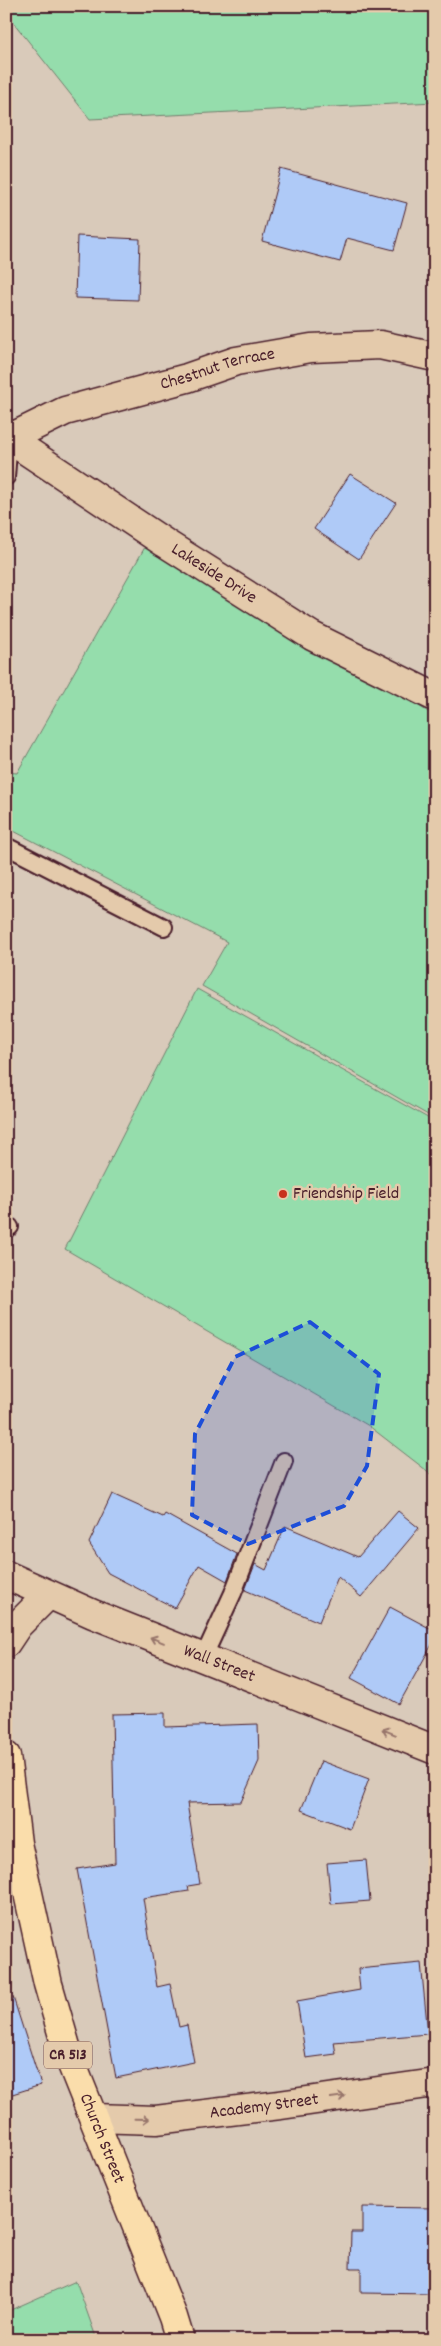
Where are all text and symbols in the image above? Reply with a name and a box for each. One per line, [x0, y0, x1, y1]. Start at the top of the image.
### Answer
street label: Chestnut Terrace [157, 342, 277, 397]
street label: Lakeside Drive [166, 537, 262, 611]
place label: Friendship Field [293, 1182, 399, 1207]
marker: Friendship Field [277, 1188, 289, 1200]
one-way arrow [150, 1634, 165, 1644]
street label: Wall Street [179, 1639, 259, 1690]
one-way arrow [382, 1727, 397, 1736]
road number: CR 513 [44, 2042, 92, 2068]
street label: Academy Street [208, 2087, 321, 2126]
street label: Church Street [72, 2090, 131, 2188]
one-way arrow [330, 2091, 346, 2101]
one-way arrow [134, 2114, 150, 2124]

